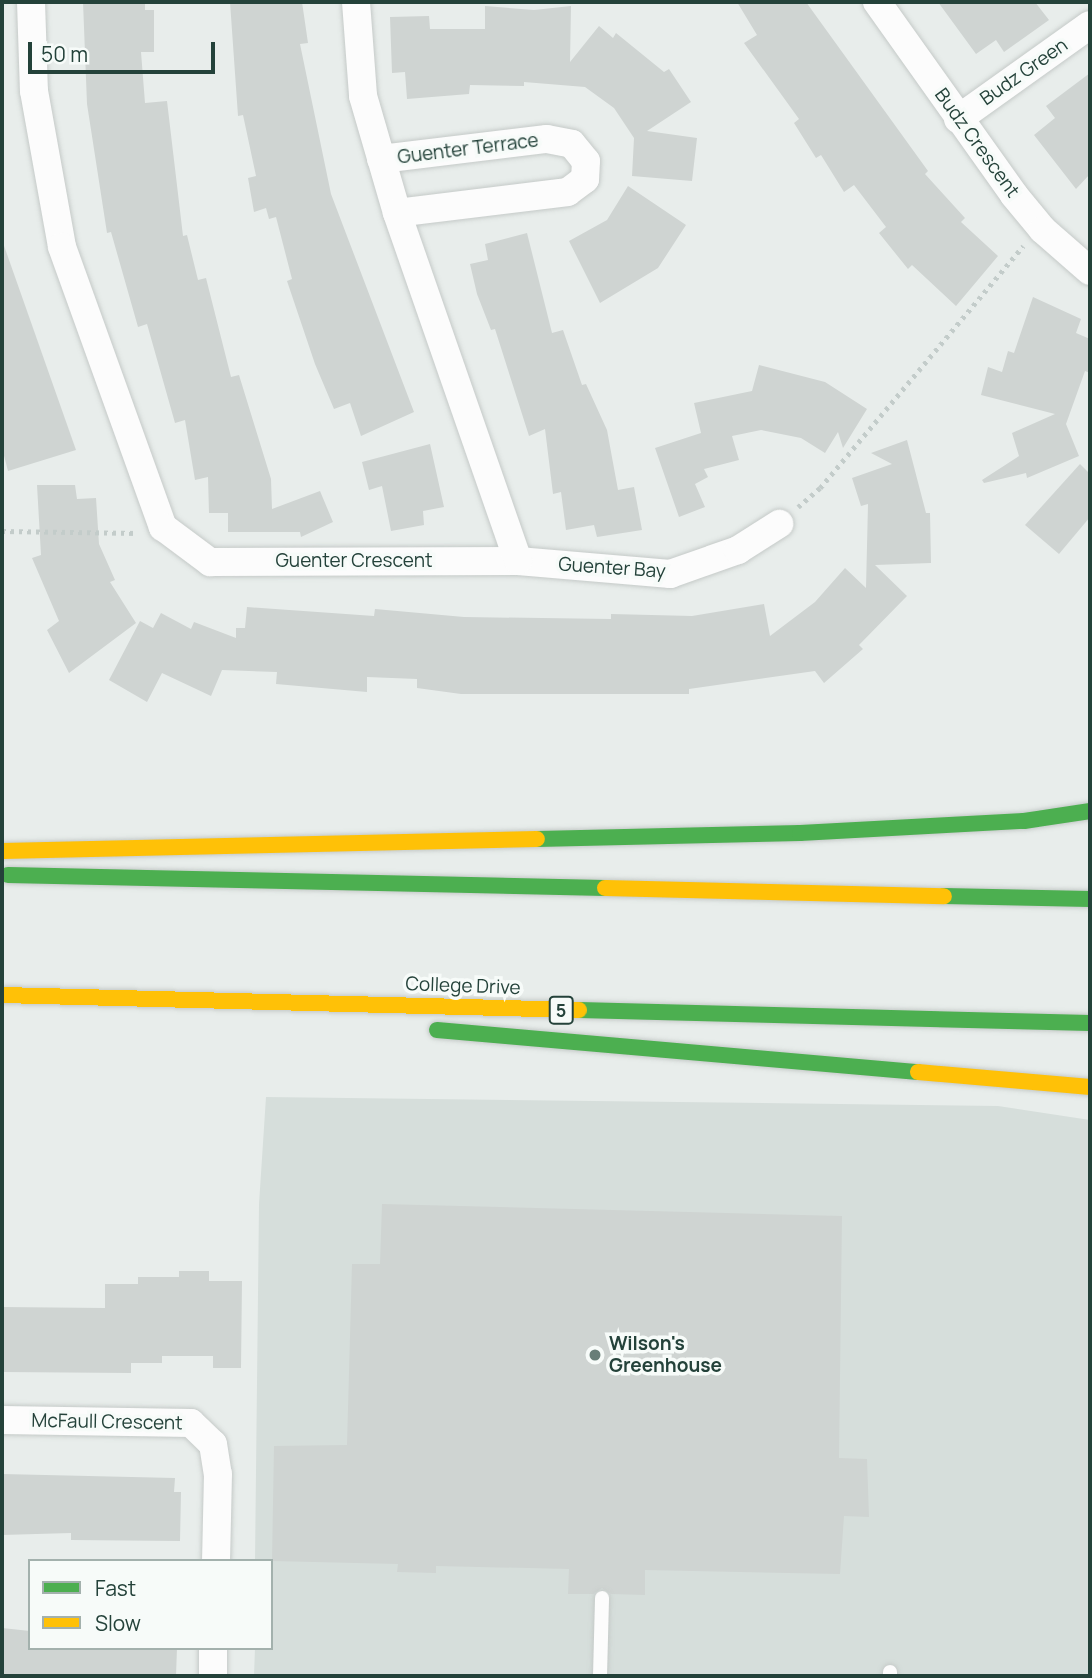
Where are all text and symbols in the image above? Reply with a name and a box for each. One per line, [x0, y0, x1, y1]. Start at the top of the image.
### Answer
scale bar [32, 28, 219, 72]
street label: Budz Green [976, 34, 1072, 110]
text: 50 m [41, 40, 88, 68]
street label: Budz Crescent [930, 84, 1024, 202]
street label: Guenter Terrace [396, 129, 540, 169]
street label: Guenter Crescent [275, 550, 433, 572]
street label: Guenter Bay [558, 553, 666, 583]
street label: College Drive [405, 973, 521, 999]
road number: 5 [547, 995, 575, 1024]
place label: Wilson's Greenhouse [609, 1333, 722, 1377]
marker: Wilson's Greenhouse [587, 1347, 603, 1363]
street label: McFaull Crescent [31, 1409, 183, 1435]
legend [28, 1559, 273, 1650]
text: Fast [95, 1574, 136, 1602]
text: Slow [95, 1609, 141, 1637]

